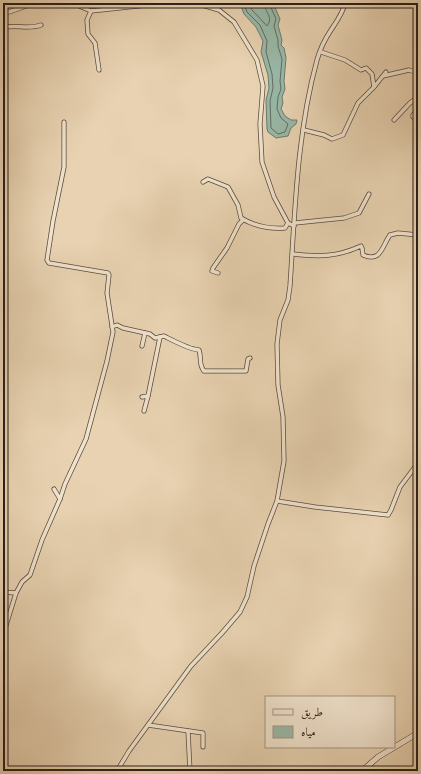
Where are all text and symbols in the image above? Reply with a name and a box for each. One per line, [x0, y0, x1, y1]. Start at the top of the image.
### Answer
legend [265, 696, 395, 748]
text: طريق [301, 704, 323, 720]
text: مياه [301, 724, 316, 740]

